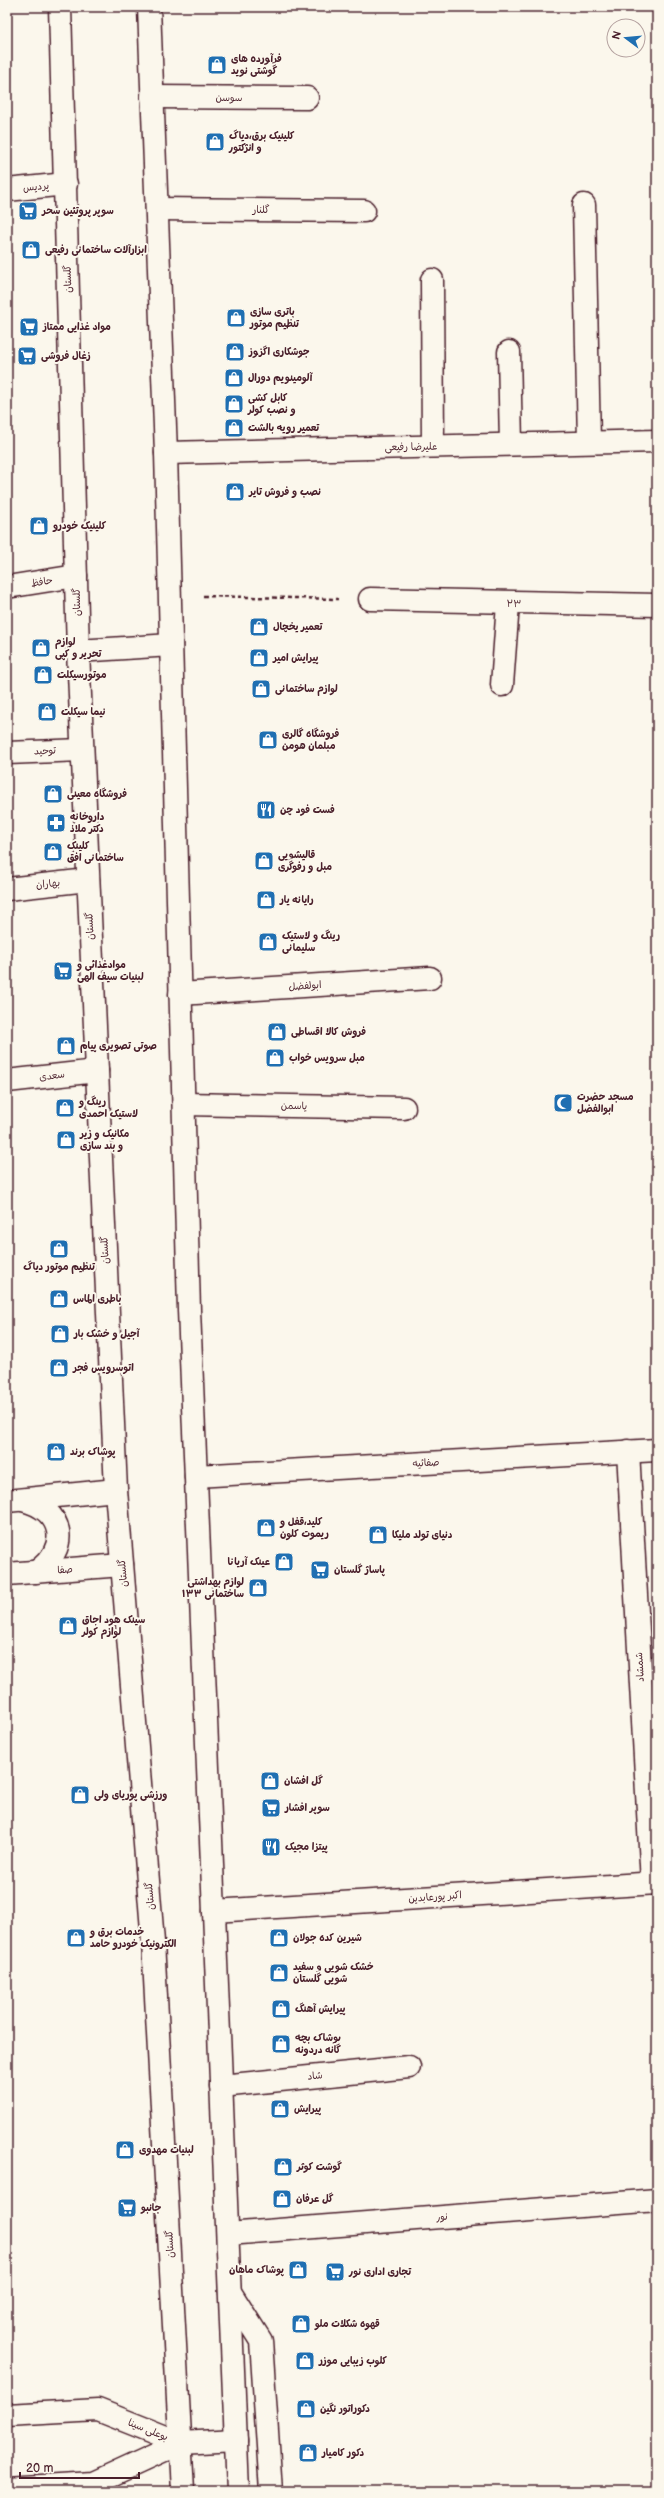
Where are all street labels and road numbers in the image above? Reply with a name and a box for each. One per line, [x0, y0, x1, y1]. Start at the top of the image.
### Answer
street label: سوسن [215, 92, 243, 104]
street label: پردیس [22, 180, 50, 194]
street label: گلنار [252, 204, 270, 216]
street label: گلستان [62, 265, 74, 293]
street label: علیرضا رفیعی [385, 441, 437, 454]
street label: حافظ [30, 574, 54, 590]
street label: گلستان [71, 588, 83, 616]
street label: ۲۳ [506, 598, 522, 610]
street label: توحید [34, 744, 56, 758]
street label: بهاران [35, 877, 61, 891]
street label: گلستان [83, 912, 97, 940]
street label: ابولفضل [288, 979, 322, 993]
street label: سعدی [38, 1068, 66, 1084]
street label: یاسمن [281, 1100, 307, 1112]
street label: گلستان [98, 1236, 112, 1264]
street label: صفائیه [412, 1456, 440, 1470]
street label: گلستان [116, 1559, 130, 1587]
street label: صفا [57, 1563, 73, 1577]
street label: شمشاد [633, 1652, 647, 1682]
street label: گلستان [143, 1882, 157, 1910]
street label: اکبر پورعابدین [408, 1889, 462, 1905]
street label: شاد [307, 2069, 323, 2083]
street label: نور [435, 2211, 448, 2223]
street label: گلستان [163, 2230, 177, 2258]
street label: بوعلی سینا [126, 2417, 170, 2444]

